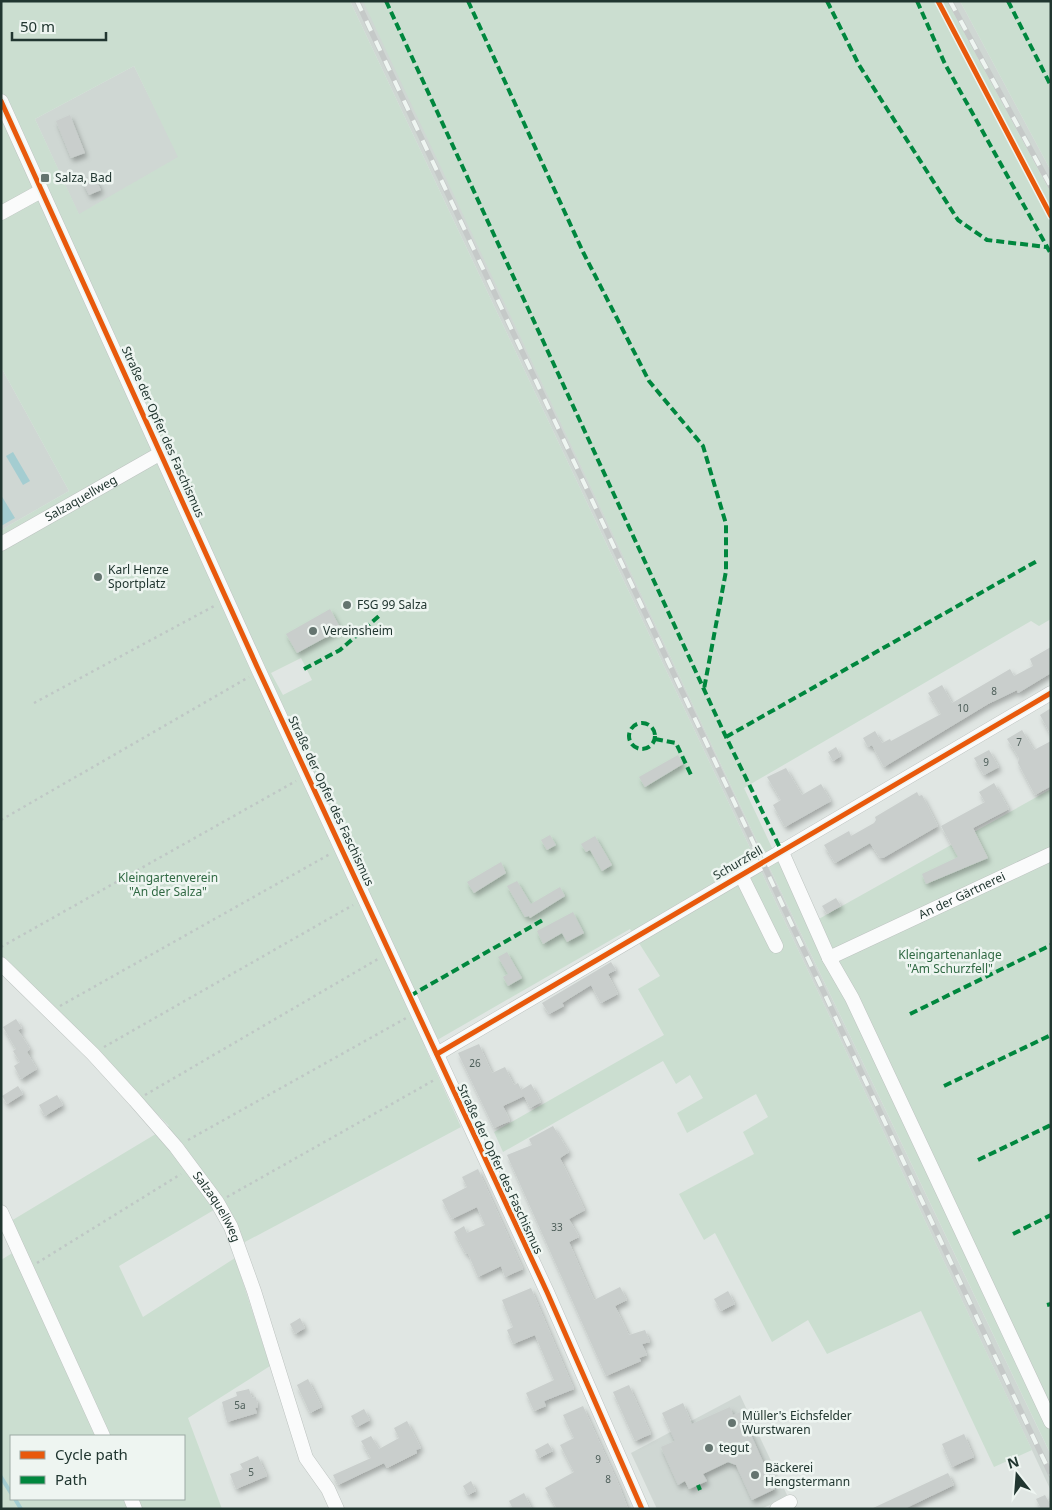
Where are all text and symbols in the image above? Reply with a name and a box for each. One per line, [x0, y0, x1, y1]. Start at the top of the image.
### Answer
scale bar [12, 10, 106, 42]
text: 50 m [20, 16, 55, 36]
place label: Salza, Bad [55, 169, 112, 186]
marker: Salza, Bad [39, 172, 51, 184]
street label: Straße der Opfer des Faschismus [118, 343, 209, 520]
street label: Salzaquellweg [42, 471, 120, 525]
place label: Karl Henze Sportplatz [108, 561, 169, 592]
marker: Karl Henze Sportplatz [92, 571, 104, 583]
place label: FSG 99 Salza [357, 596, 427, 613]
marker: FSG 99 Salza [341, 599, 353, 611]
place label: Vereinsheim [323, 622, 393, 639]
marker: Vereinsheim [307, 625, 319, 637]
house number: 8 [991, 684, 997, 698]
house number: 10 [957, 701, 969, 715]
street label: Straße der Opfer des Faschismus [284, 713, 379, 889]
house number: 7 [1016, 735, 1022, 749]
house number: 9 [983, 755, 989, 769]
street label: Schurzfell [710, 841, 766, 884]
street label: An der Gärtnerei [916, 868, 1008, 923]
park label: Kleingartenverein "An der Salza" [118, 869, 218, 900]
park label: Kleingartenanlage "Am Schurzfell" [898, 946, 1002, 977]
house number: 26 [469, 1056, 481, 1070]
street label: Straße der Opfer des Faschismus [453, 1081, 548, 1257]
street label: Salzaquellweg [189, 1168, 245, 1244]
house number: 33 [551, 1220, 563, 1234]
house number: 5a [234, 1398, 246, 1412]
place label: Müller's Eichsfelder Wurstwaren [742, 1407, 852, 1438]
marker: Müller's Eichsfelder Wurstwaren [726, 1417, 738, 1429]
legend [10, 1435, 185, 1500]
place label: tegut [719, 1439, 750, 1456]
marker: tegut [703, 1442, 715, 1454]
text: Cycle path [55, 1444, 128, 1464]
north arrow [992, 1450, 1042, 1500]
text: N [1005, 1451, 1021, 1473]
house number: 9 [595, 1452, 601, 1466]
place label: Bäckerei Hengstermann [765, 1459, 850, 1490]
house number: 5 [248, 1465, 254, 1479]
text: Path [55, 1469, 87, 1489]
marker: Bäckerei Hengstermann [749, 1469, 761, 1481]
house number: 8 [605, 1472, 611, 1486]

